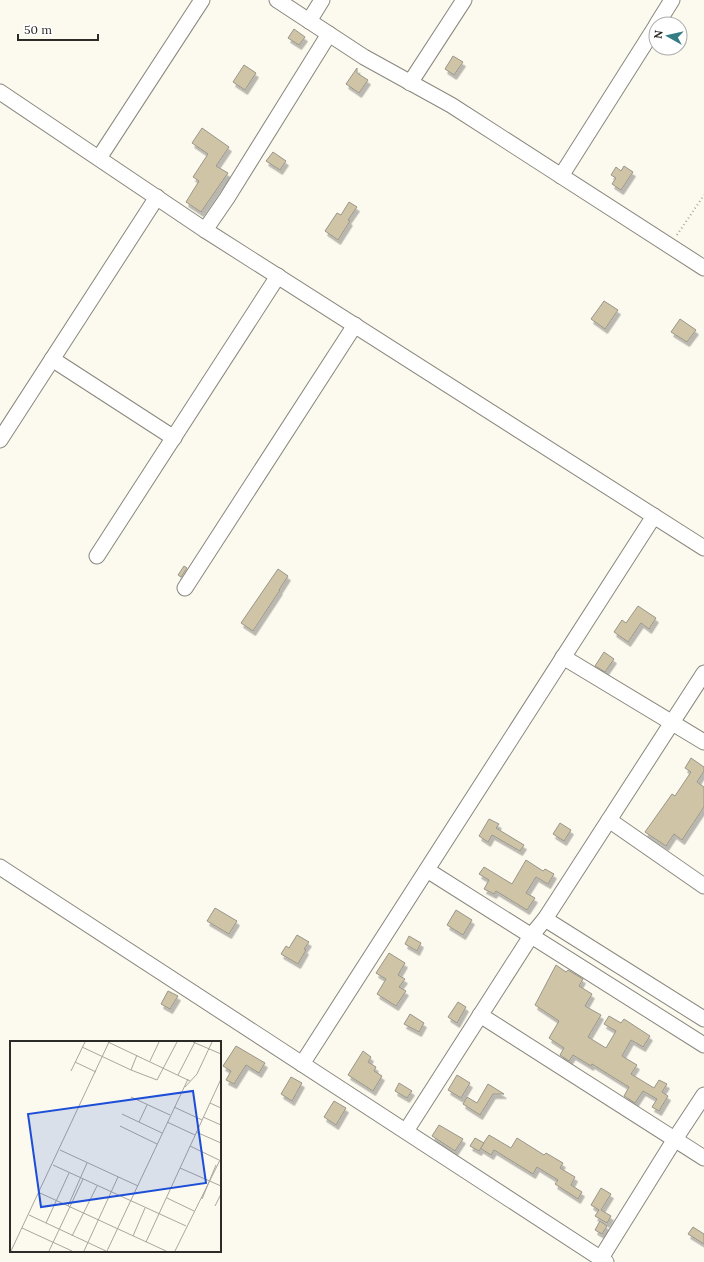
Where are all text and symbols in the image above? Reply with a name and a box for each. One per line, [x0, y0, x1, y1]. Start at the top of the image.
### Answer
scale bar [18, 16, 98, 42]
north arrow [648, 16, 688, 56]
text: 50 m [24, 22, 52, 37]
text: N [651, 29, 666, 40]
inset map [10, 1041, 221, 1252]

